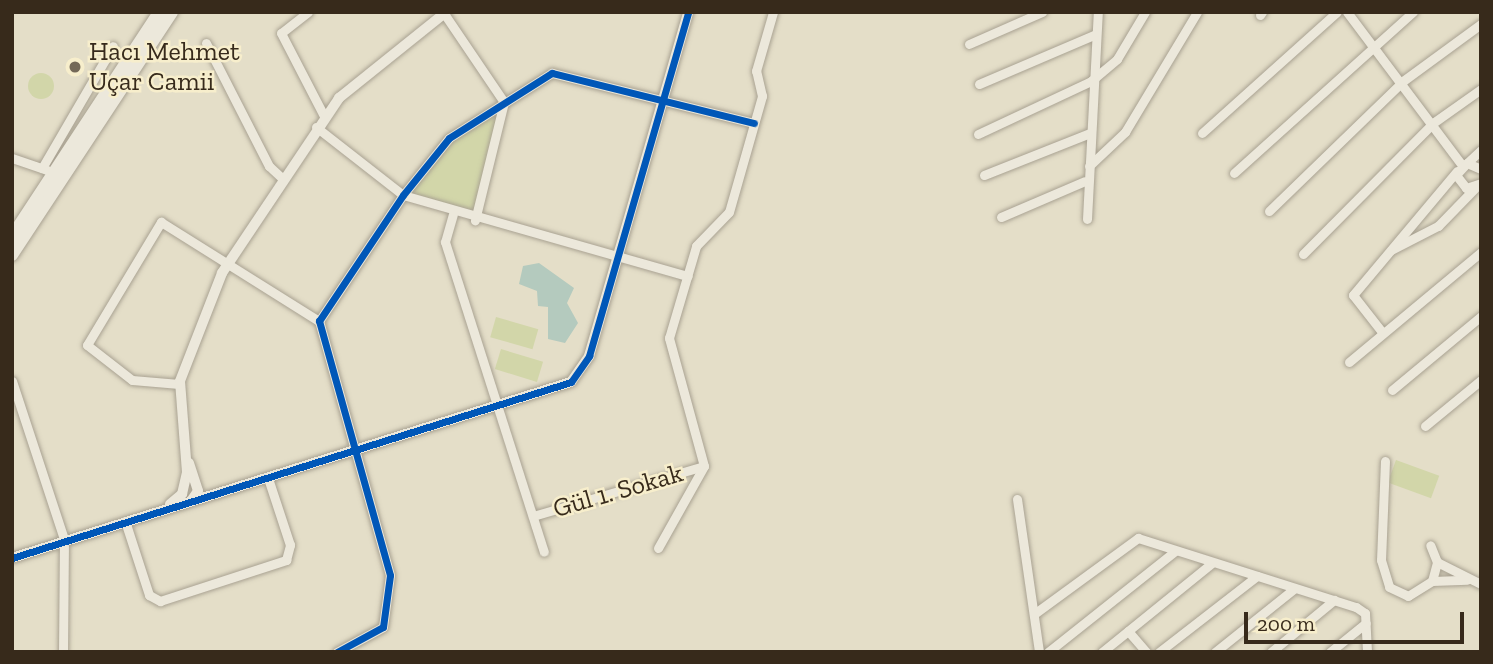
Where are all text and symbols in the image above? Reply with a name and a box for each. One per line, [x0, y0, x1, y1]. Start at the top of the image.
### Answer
place label: Hacı Mehmet Uçar Camii [89, 36, 240, 98]
marker: Hacı Mehmet Uçar Camii [67, 59, 83, 75]
street label: Gül 1. Sokak [549, 458, 687, 524]
scale bar [1248, 598, 1468, 642]
text: 200 m [1257, 611, 1315, 636]

